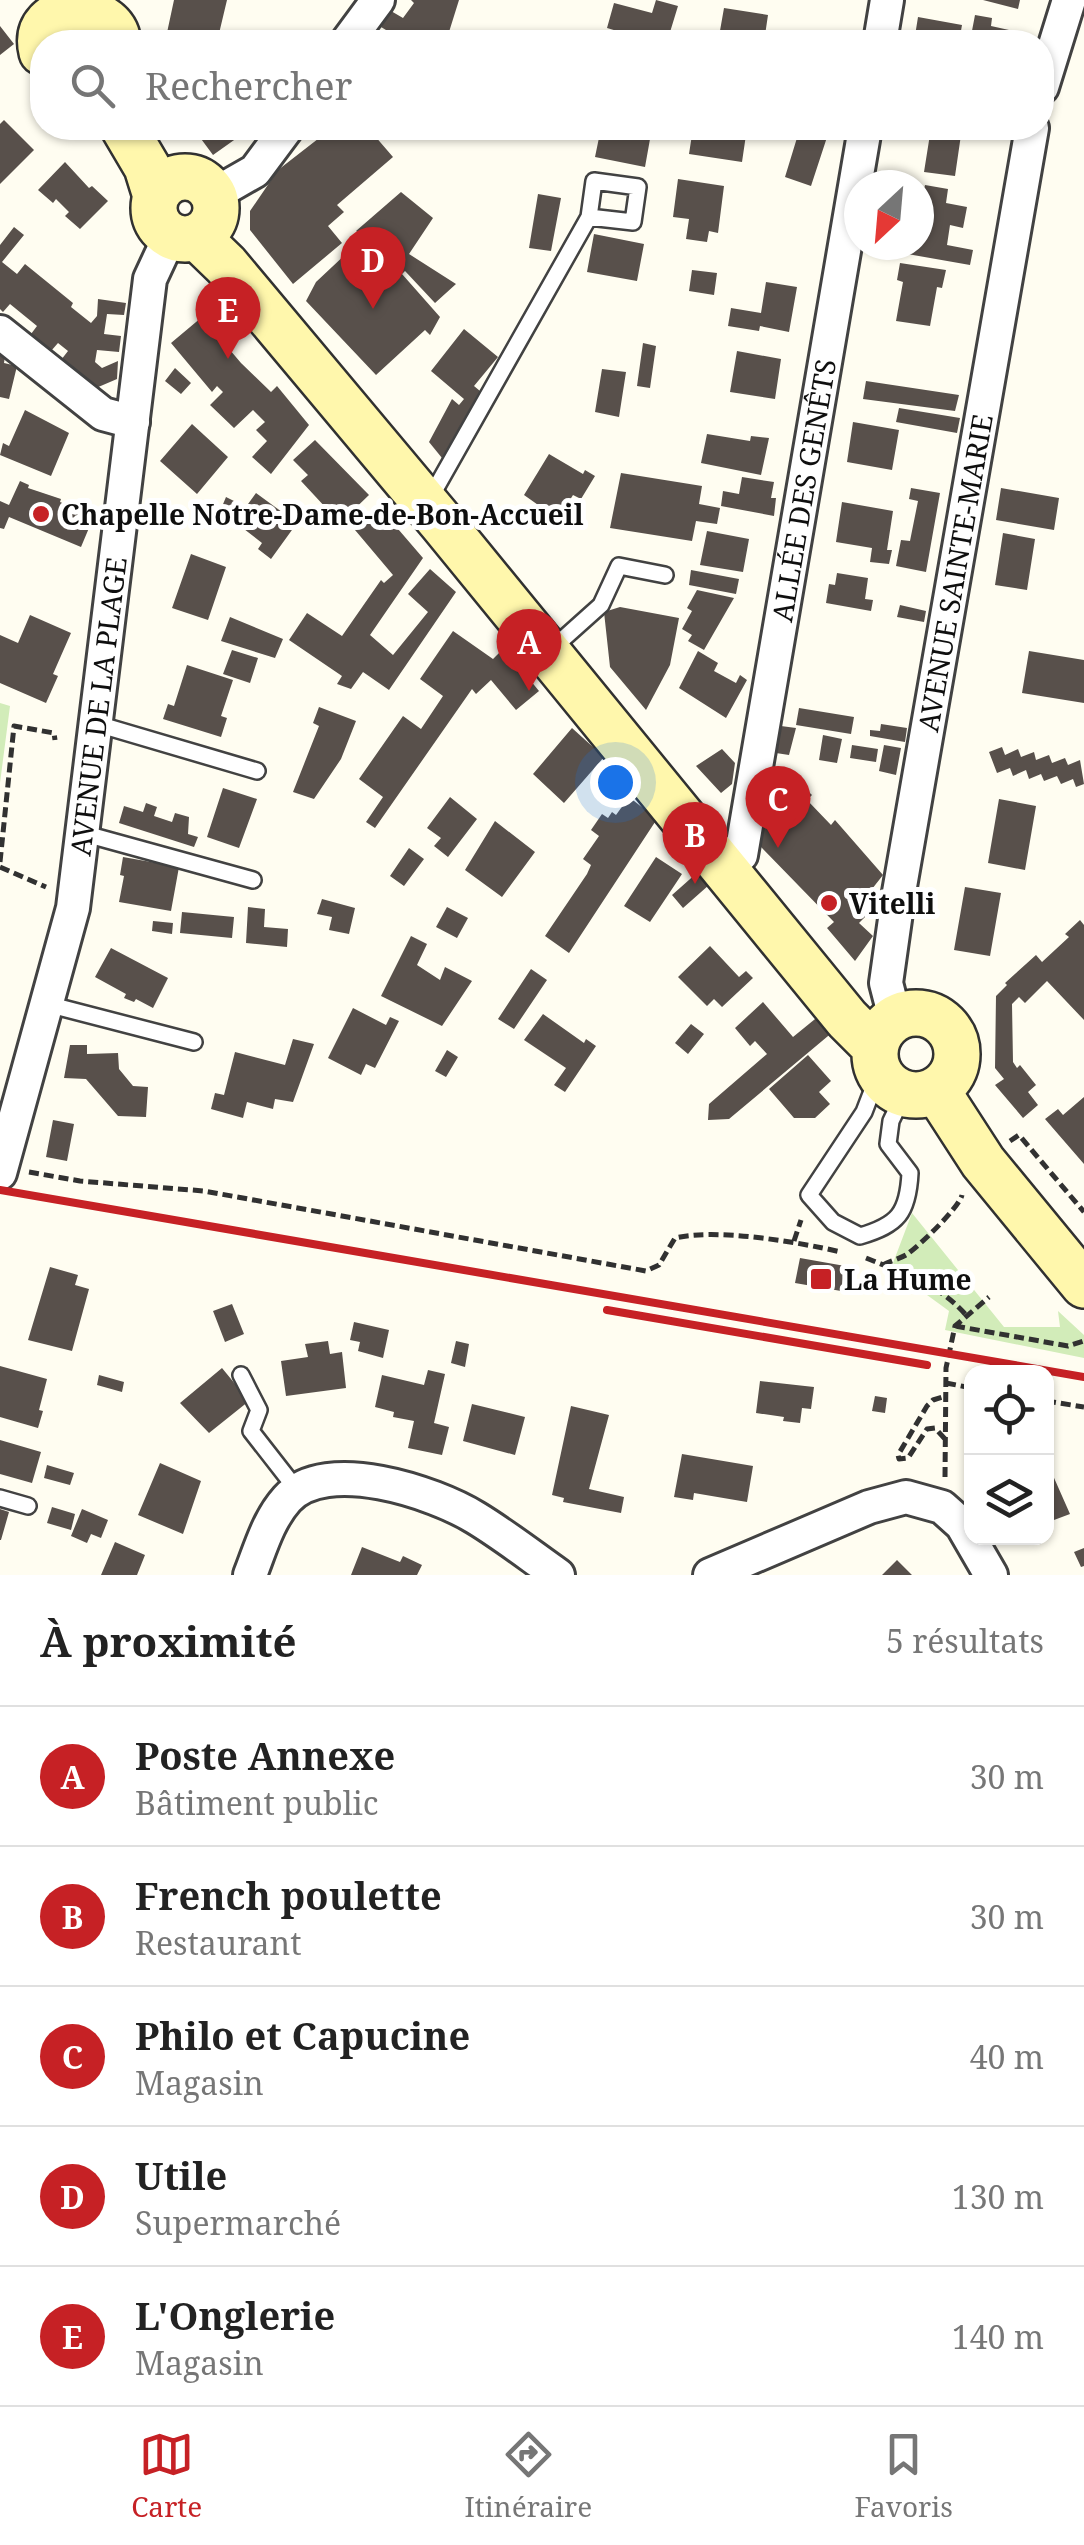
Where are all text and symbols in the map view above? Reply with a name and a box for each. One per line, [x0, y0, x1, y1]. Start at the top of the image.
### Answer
search box [30, 30, 1054, 140]
icon: search [65, 58, 120, 113]
text: Rechercher [145, 59, 352, 111]
north arrow [844, 170, 934, 260]
pin: D [340, 226, 406, 309]
pin: E [196, 276, 260, 359]
street label: ALLÉE DES GENÊTS [762, 356, 844, 624]
street label: AVENUE SAINTE-MARIE [908, 411, 1001, 735]
place label: Chapelle Notre-Dame-de-Bon-Accueil [61, 495, 584, 533]
marker: Chapelle Notre-Dame-de-Bon-Accueil [30, 503, 52, 525]
street label: AVENUE DE LA PLAGE [61, 555, 135, 858]
pin: A [496, 608, 562, 691]
your location [590, 757, 641, 808]
pin: C [746, 766, 810, 848]
pin: B [662, 802, 728, 884]
place label: Vitelli [849, 884, 935, 922]
marker: Vitelli [818, 892, 840, 914]
place label: La Hume [844, 1260, 972, 1298]
marker: La Hume [808, 1266, 834, 1292]
map controls [964, 1365, 1054, 1545]
button: locate [964, 1365, 1054, 1455]
button: layers [964, 1455, 1054, 1545]
text: À proximité [40, 1612, 297, 1669]
text: 5 résultats [886, 1619, 1044, 1662]
text: Poste Annexe [135, 1729, 395, 1781]
text: A [60, 1755, 85, 1798]
text: 30 m [970, 1755, 1044, 1798]
text: Bâtiment public [135, 1781, 379, 1824]
text: French poulette [135, 1869, 442, 1921]
text: B [62, 1895, 83, 1938]
text: 30 m [970, 1895, 1044, 1938]
text: Restaurant [135, 1921, 302, 1964]
text: Philo et Capucine [135, 2009, 470, 2061]
text: C [62, 2035, 83, 2078]
text: 40 m [970, 2035, 1044, 2078]
text: Magasin [135, 2061, 264, 2104]
text: Utile [135, 2149, 227, 2201]
text: D [60, 2175, 85, 2218]
text: 130 m [952, 2175, 1044, 2218]
text: Supermarché [135, 2201, 341, 2244]
text: L'Onglerie [135, 2289, 335, 2341]
text: E [62, 2315, 83, 2358]
text: 140 m [952, 2315, 1044, 2358]
text: Magasin [135, 2341, 264, 2384]
tab: Carte [131, 2427, 202, 2525]
tab: Itinéraire [465, 2427, 592, 2525]
tab: Favoris [855, 2427, 953, 2525]

